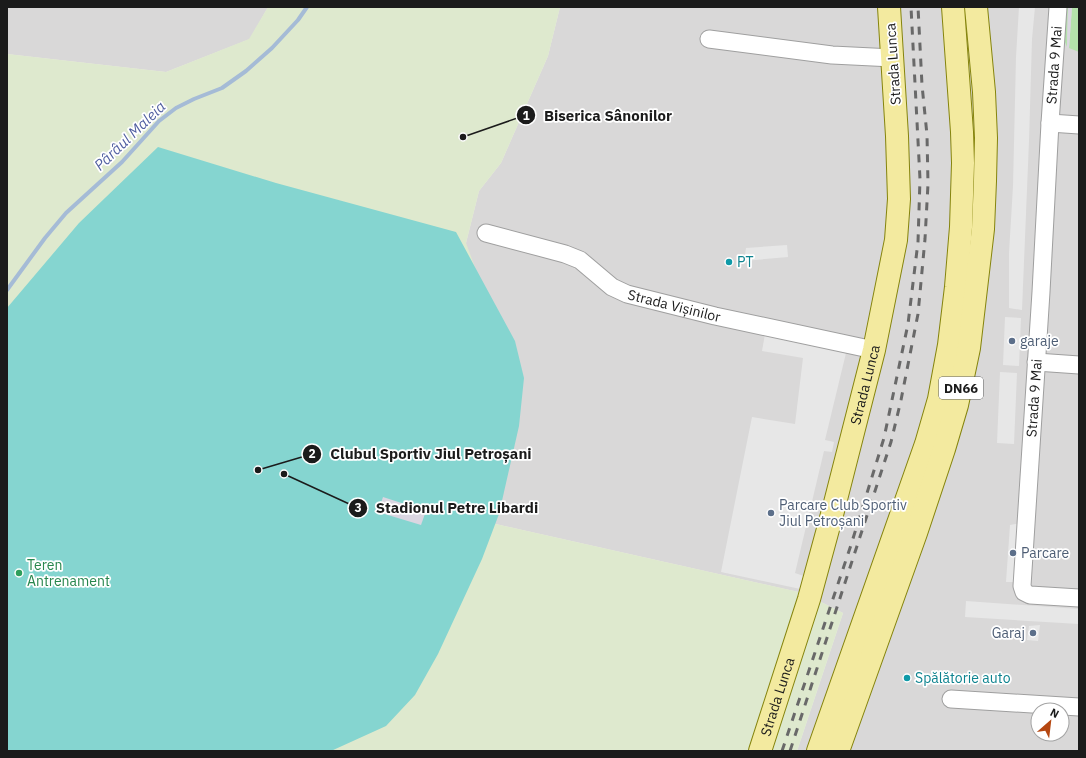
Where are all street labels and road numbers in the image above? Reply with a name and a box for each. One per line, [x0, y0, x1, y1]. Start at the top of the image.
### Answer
street label: Strada Lunca [881, 22, 905, 105]
street label: Strada 9 Mai [1042, 25, 1066, 105]
street label: Strada Vișinilor [626, 286, 722, 326]
street label: Strada Lunca [846, 343, 884, 427]
street label: Strada 9 Mai [1022, 358, 1046, 438]
road number: DN66 [939, 377, 983, 399]
street label: Strada Lunca [756, 655, 799, 738]

